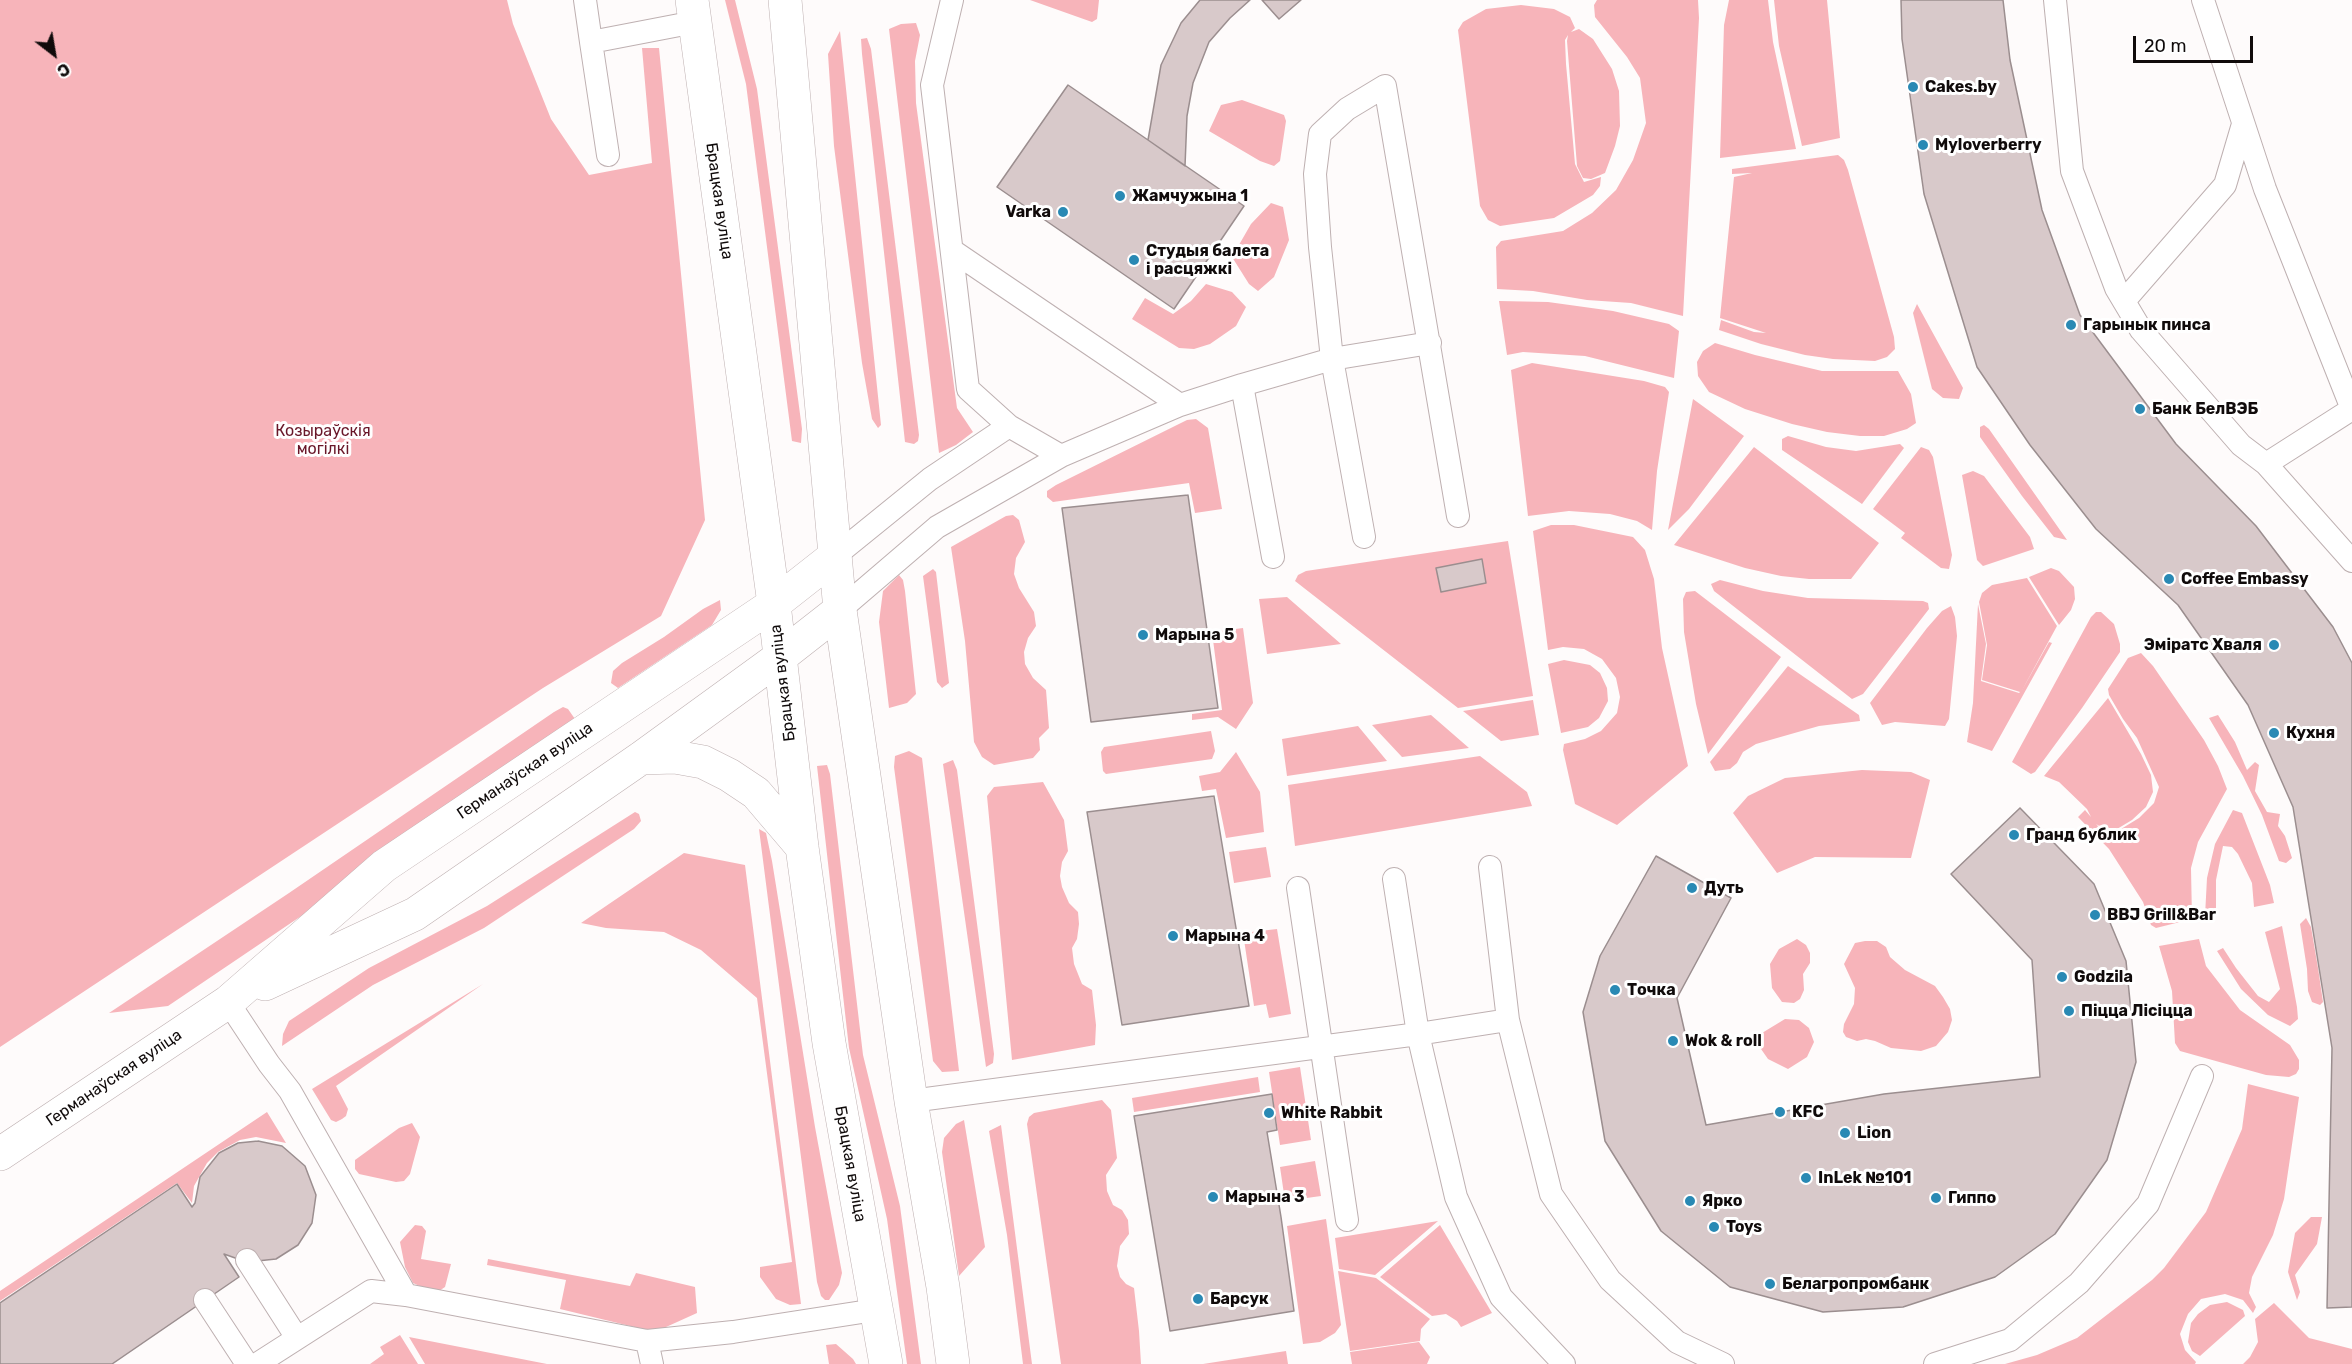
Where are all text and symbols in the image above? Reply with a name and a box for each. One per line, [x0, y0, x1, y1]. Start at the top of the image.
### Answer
north arrow [24, 24, 84, 84]
scale bar [2136, 24, 2256, 62]
text: 20 m [2144, 35, 2186, 57]
text: С [54, 59, 73, 81]
place label: Cakes.by [1925, 77, 1997, 97]
marker: Cakes.by [1906, 80, 1920, 94]
place label: Myloverberry [1935, 135, 2041, 155]
marker: Myloverberry [1916, 138, 1930, 152]
street label: Брацкая вуліца [701, 141, 737, 261]
place label: Жамчужына 1 [1132, 186, 1248, 206]
marker: Жамчужына 1 [1113, 189, 1127, 203]
place label: Varka [1006, 202, 1051, 222]
marker: Varka [1056, 205, 1070, 219]
place label: Студыя балета і расцяжкі [1146, 241, 1269, 279]
marker: Студыя балета і расцяжкі [1127, 253, 1141, 267]
place label: Гарынык пинса [2083, 315, 2211, 335]
marker: Гарынык пинса [2064, 318, 2078, 332]
place label: Банк БелВЭБ [2152, 399, 2258, 419]
marker: Банк БелВЭБ [2133, 402, 2147, 416]
park label: Козыраўскія могілкі [275, 421, 371, 459]
place label: Coffee Embassy [2181, 569, 2308, 589]
marker: Coffee Embassy [2162, 572, 2176, 586]
street label: Брацкая вуліца [766, 623, 800, 743]
place label: Марына 5 [1155, 625, 1234, 645]
marker: Марына 5 [1136, 628, 1150, 642]
place label: Эміратс Хваля [2144, 635, 2262, 655]
marker: Эміратс Хваля [2267, 638, 2281, 652]
street label: Германаўская вуліца [453, 718, 597, 824]
place label: Кухня [2286, 723, 2335, 743]
marker: Кухня [2267, 726, 2281, 740]
place label: Гранд бублик [2026, 825, 2137, 845]
marker: Гранд бублик [2007, 828, 2021, 842]
place label: Дуть [1704, 878, 1744, 898]
marker: Дуть [1685, 881, 1699, 895]
place label: BBJ Grill&Bar [2107, 905, 2216, 925]
marker: BBJ Grill&Bar [2088, 908, 2102, 922]
place label: Марына 4 [1185, 926, 1265, 946]
marker: Марына 4 [1166, 929, 1180, 943]
place label: Godzila [2074, 967, 2133, 987]
marker: Godzila [2055, 970, 2069, 984]
place label: Точка [1627, 980, 1676, 1000]
marker: Точка [1608, 983, 1622, 997]
place label: Піцца Лісіцца [2081, 1001, 2193, 1021]
marker: Піцца Лісіцца [2062, 1004, 2076, 1018]
street label: Германаўская вуліца [42, 1025, 186, 1131]
place label: Wok & roll [1685, 1031, 1762, 1051]
marker: Wok & roll [1666, 1034, 1680, 1048]
place label: KFC [1792, 1102, 1824, 1122]
place label: White Rabbit [1281, 1103, 1382, 1123]
street label: Брацкая вуліца [830, 1104, 870, 1224]
marker: KFC [1773, 1105, 1787, 1119]
marker: White Rabbit [1262, 1106, 1276, 1120]
place label: Lion [1857, 1123, 1891, 1143]
marker: Lion [1838, 1126, 1852, 1140]
place label: InLek №101 [1818, 1168, 1912, 1188]
marker: InLek №101 [1799, 1171, 1813, 1185]
place label: Марына 3 [1225, 1187, 1305, 1207]
place label: Гиппо [1948, 1188, 1996, 1208]
marker: Марына 3 [1206, 1190, 1220, 1204]
place label: Ярко [1702, 1191, 1742, 1211]
marker: Гиппо [1929, 1191, 1943, 1205]
marker: Ярко [1683, 1194, 1697, 1208]
place label: Toys [1726, 1217, 1762, 1237]
marker: Toys [1707, 1220, 1721, 1234]
place label: Белагропромбанк [1782, 1274, 1929, 1294]
marker: Белагропромбанк [1763, 1277, 1777, 1291]
place label: Барсук [1210, 1289, 1269, 1309]
marker: Барсук [1191, 1292, 1205, 1306]

